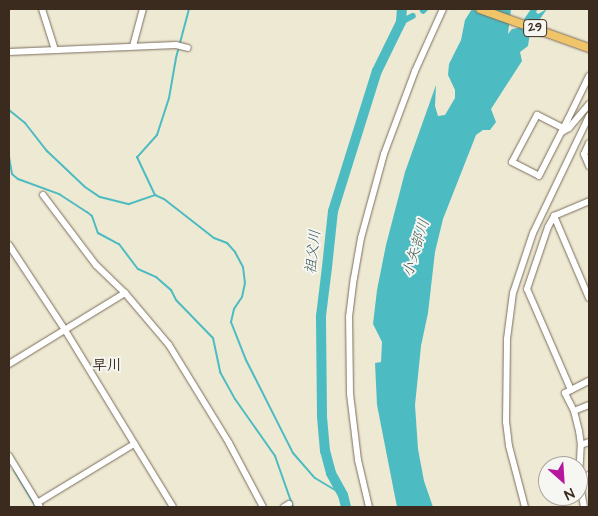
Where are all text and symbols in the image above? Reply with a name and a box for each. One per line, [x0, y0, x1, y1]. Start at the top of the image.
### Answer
road number: 29 [522, 18, 548, 38]
water label: 小矢部川 [399, 217, 433, 279]
water label: 祖父川 [302, 229, 324, 275]
district label: 早川 [92, 357, 122, 375]
north arrow [538, 456, 588, 506]
text: N [561, 483, 577, 504]

